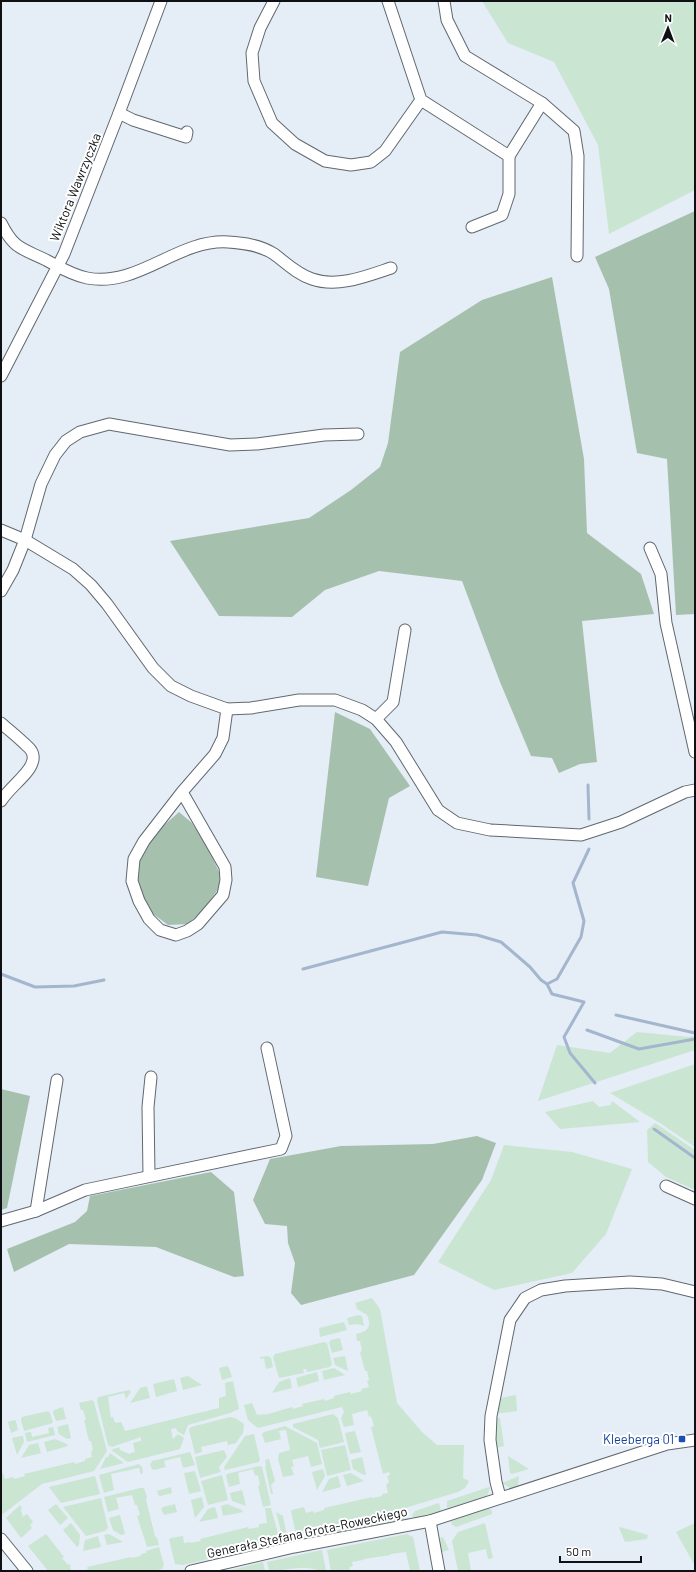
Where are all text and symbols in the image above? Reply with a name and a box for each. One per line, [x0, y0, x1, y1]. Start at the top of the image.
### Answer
north arrow [648, 8, 688, 48]
text: N [664, 11, 672, 24]
street label: Wiktora Wawrzyczka [46, 130, 104, 244]
place label: Kleeberga 01 [603, 1431, 674, 1447]
marker: Kleeberga 01 [677, 1434, 687, 1444]
street label: Generała Stefana Grota-Roweckiego [205, 1503, 409, 1561]
scale bar [560, 1538, 641, 1564]
text: 50 m [566, 1544, 591, 1558]

